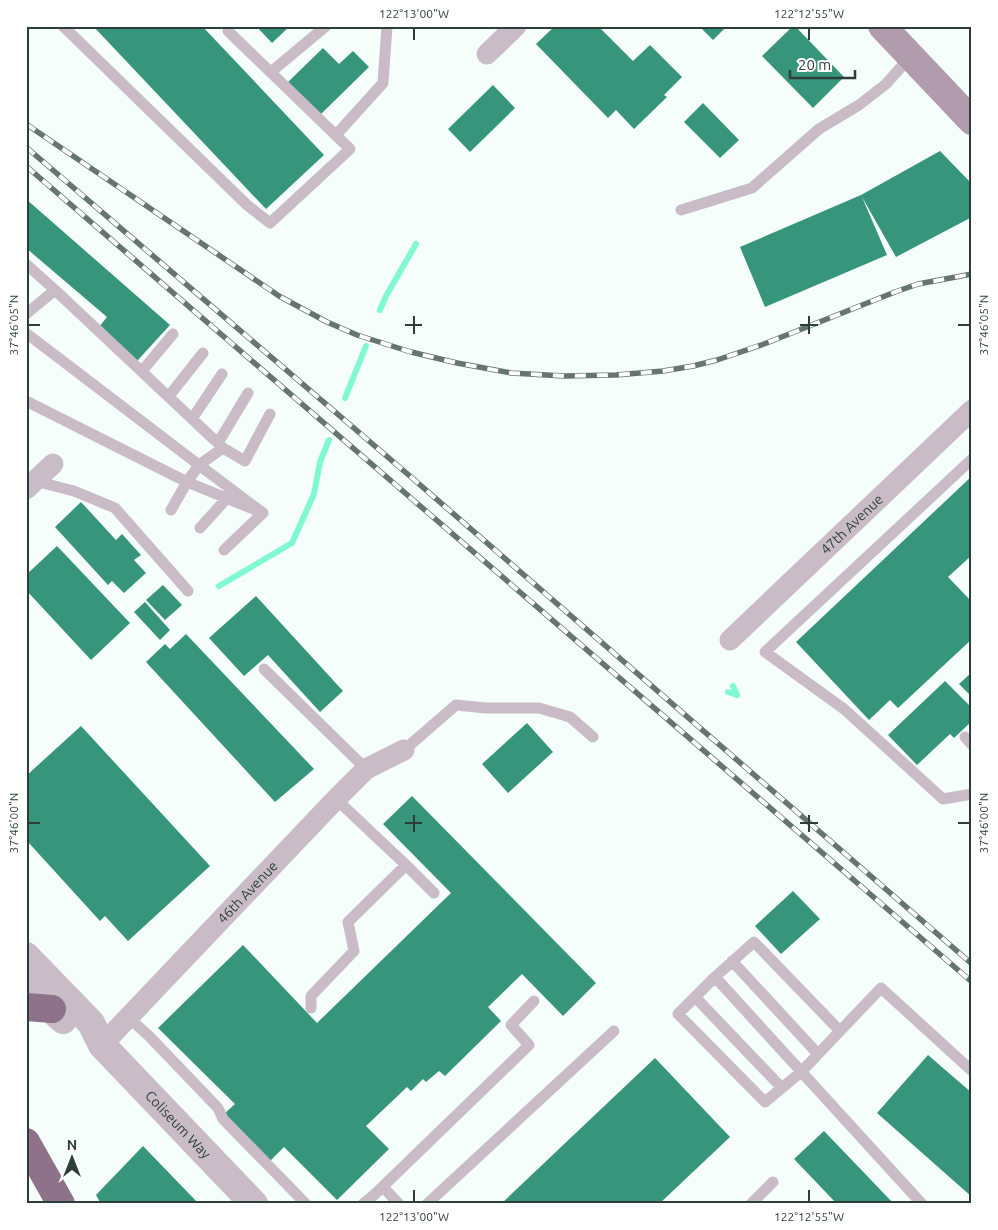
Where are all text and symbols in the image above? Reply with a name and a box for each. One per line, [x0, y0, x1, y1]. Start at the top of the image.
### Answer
text: 122°13'00"W [379, 7, 449, 20]
text: 122°12'55"W [774, 7, 844, 20]
scale bar [790, 48, 856, 80]
text: 20 m [798, 56, 831, 73]
text: 37°46'05"N [7, 295, 20, 355]
text: 37°46'05"N [977, 295, 990, 355]
street label: 47th Avenue [817, 491, 886, 558]
text: 37°46'00"N [7, 793, 20, 853]
text: 37°46'00"N [977, 793, 990, 853]
street label: 46th Avenue [214, 858, 281, 927]
street label: Coliseum Way [142, 1087, 214, 1162]
north arrow [48, 1132, 98, 1182]
text: N [67, 1137, 77, 1153]
text: 122°13'00"W [379, 1210, 449, 1223]
text: 122°12'55"W [774, 1210, 844, 1223]

